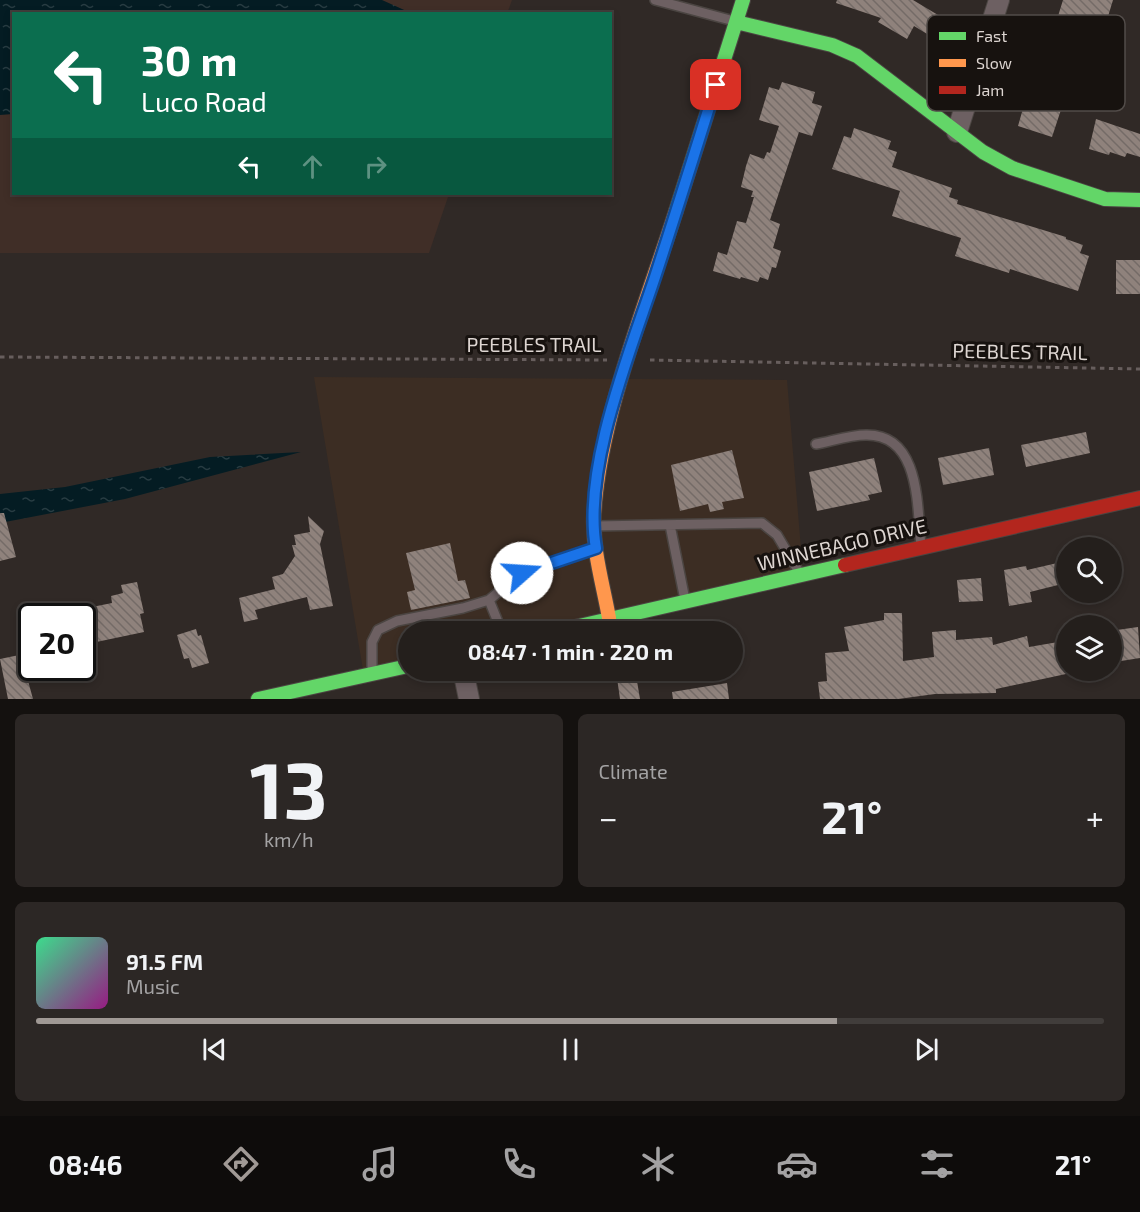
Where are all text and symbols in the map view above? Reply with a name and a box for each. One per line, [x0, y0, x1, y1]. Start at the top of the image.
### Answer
legend [927, 15, 1125, 111]
text: Fast [976, 26, 1007, 45]
text: 30 m [141, 34, 237, 84]
icon: left [42, 36, 120, 114]
text: Slow [976, 53, 1012, 72]
pin [690, 59, 741, 110]
icon: arrive [699, 68, 732, 101]
text: Jam [976, 80, 1004, 99]
text: Luco Road [141, 85, 267, 117]
icon: left [233, 150, 266, 183]
icon: ahead [296, 150, 329, 183]
icon: right [359, 150, 392, 183]
street label: PEEBLES TRAIL [466, 332, 602, 356]
street label: PEEBLES TRAIL [952, 338, 1088, 364]
street label: WINNEBAGO DRIVE [755, 513, 929, 575]
map controls [1056, 537, 1122, 681]
button: search [1056, 537, 1122, 603]
position arrow [490, 541, 554, 605]
speed limit sign: 20 [18, 603, 96, 681]
button: layers [1056, 615, 1122, 681]
text: 08:47 · 1 min · 220 m [468, 638, 673, 664]
text: 13 [250, 741, 328, 835]
text: Climate [599, 759, 668, 783]
text: 21° [821, 789, 882, 843]
text: − [599, 797, 618, 837]
text: + [1086, 797, 1104, 837]
text: km/h [264, 827, 314, 851]
text: 91.5 FM [126, 948, 203, 974]
text: Music [126, 974, 180, 998]
icon: previous [198, 1033, 231, 1066]
icon: pause [554, 1033, 587, 1066]
icon: next [910, 1033, 943, 1066]
icon: directions [220, 1143, 262, 1185]
icon: music [359, 1143, 401, 1185]
icon: phone [498, 1143, 540, 1185]
icon: climate [637, 1143, 679, 1185]
icon: car [776, 1143, 818, 1185]
icon: filters [916, 1143, 958, 1185]
text: 08:46 [49, 1148, 123, 1180]
text: 21° [1055, 1148, 1091, 1180]

